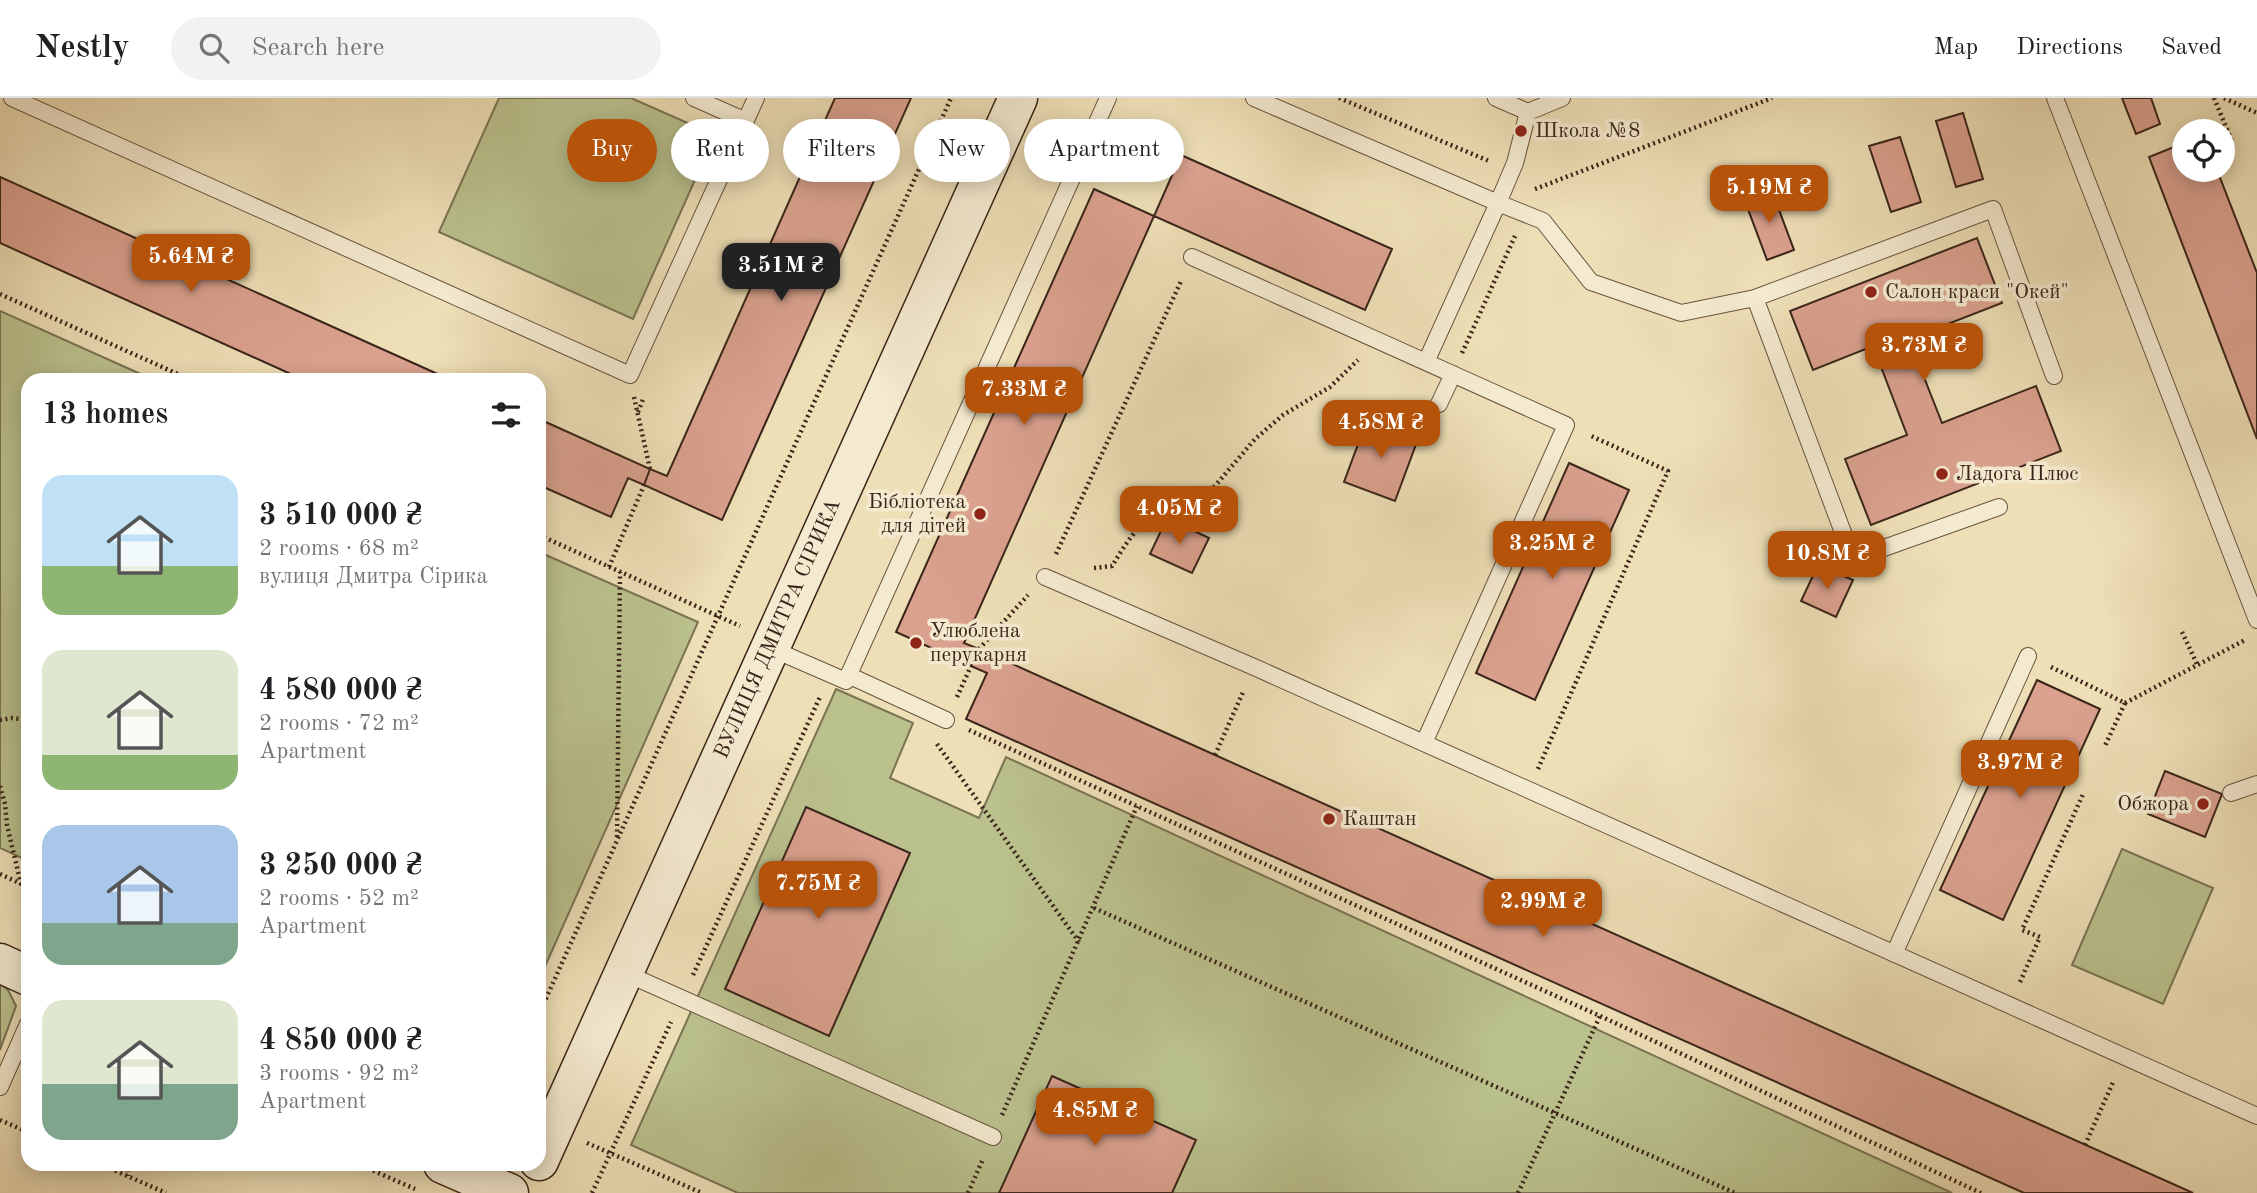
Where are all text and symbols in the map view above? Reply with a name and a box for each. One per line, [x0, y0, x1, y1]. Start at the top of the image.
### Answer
search box [171, 17, 661, 80]
icon: search [195, 29, 233, 67]
text: Nestly [35, 32, 129, 65]
text: Search here [251, 35, 385, 61]
text: Map [1934, 36, 1978, 60]
text: Directions [2016, 36, 2123, 60]
text: Saved [2161, 36, 2222, 60]
chip: Buy [567, 119, 657, 182]
chip: Rent [671, 119, 769, 182]
chip: Filters [783, 119, 900, 182]
chip: New [914, 119, 1010, 182]
chip: Apartment [1024, 119, 1184, 182]
map controls [2172, 119, 2235, 182]
button: locate [2172, 119, 2235, 182]
place label: Школа №8 [1535, 121, 1641, 142]
marker: Школа №8 [1513, 123, 1529, 139]
pin: 5.19M ₴ [1704, 166, 1834, 225]
text: 5.19M ₴ [1726, 176, 1812, 199]
pin: 5.64M ₴ [126, 234, 256, 294]
pin: 3.51M ₴ [716, 244, 846, 303]
text: 5.64M ₴ [148, 245, 234, 268]
text: 3.51M ₴ [738, 254, 824, 277]
place label: Салон краси "Окей" [1885, 282, 2069, 303]
marker: Салон краси "Окей" [1863, 284, 1879, 300]
pin: 3.73M ₴ [1859, 324, 1989, 383]
text: 3.73M ₴ [1881, 334, 1967, 357]
pin: 7.33M ₴ [959, 368, 1089, 427]
text: 7.33M ₴ [981, 378, 1067, 401]
icon: filters [487, 396, 525, 434]
text: 13 homes [42, 400, 168, 430]
pin: 4.58M ₴ [1316, 400, 1446, 460]
text: 4.58M ₴ [1338, 411, 1424, 434]
place label: Ладога Плюс [1956, 464, 2078, 485]
marker: Ладога Плюс [1934, 466, 1950, 482]
pin: 4.05M ₴ [1114, 486, 1244, 546]
place label: Бібліотека для дітей [868, 492, 966, 537]
street label: ВУЛИЦЯ ДМИТРА СІРИКА [711, 496, 845, 762]
text: 4.05M ₴ [1136, 497, 1222, 520]
text: 3 510 000 ₴ [259, 501, 423, 531]
icon: home [98, 503, 182, 587]
marker: Бібліотека для дітей [972, 506, 988, 522]
pin: 3.25M ₴ [1487, 522, 1617, 581]
text: 3.25M ₴ [1509, 532, 1595, 555]
pin: 10.8M ₴ [1762, 532, 1892, 591]
text: 2 rooms · 68 m² [259, 537, 419, 560]
text: 10.8M ₴ [1784, 542, 1870, 565]
text: вулиця Дмитра Сірика [259, 565, 488, 588]
place label: Улюблена перукарня [930, 621, 1027, 666]
marker: Улюблена перукарня [908, 635, 924, 651]
text: 4 580 000 ₴ [259, 676, 423, 706]
icon: home [98, 678, 182, 762]
text: 2 rooms · 72 m² [259, 712, 419, 735]
text: Apartment [259, 740, 367, 763]
pin: 3.97M ₴ [1955, 740, 2085, 800]
text: 3.97M ₴ [1977, 751, 2063, 774]
place label: Обжора [2117, 794, 2189, 815]
marker: Обжора [2195, 796, 2211, 812]
place label: Каштан [1343, 809, 1416, 830]
marker: Каштан [1321, 811, 1337, 827]
text: 3 250 000 ₴ [259, 851, 423, 881]
icon: home [98, 853, 182, 937]
pin: 7.75M ₴ [753, 862, 883, 921]
text: 7.75M ₴ [775, 872, 861, 895]
pin: 2.99M ₴ [1478, 880, 1608, 939]
text: 2 rooms · 52 m² [259, 887, 419, 910]
text: 2.99M ₴ [1500, 890, 1586, 913]
text: Apartment [259, 915, 367, 938]
text: 4 850 000 ₴ [259, 1026, 423, 1056]
icon: home [98, 1028, 182, 1112]
text: 3 rooms · 92 m² [259, 1062, 419, 1085]
pin: 4.85M ₴ [1030, 1088, 1160, 1148]
text: Apartment [259, 1090, 367, 1113]
text: 4.85M ₴ [1052, 1099, 1138, 1122]

